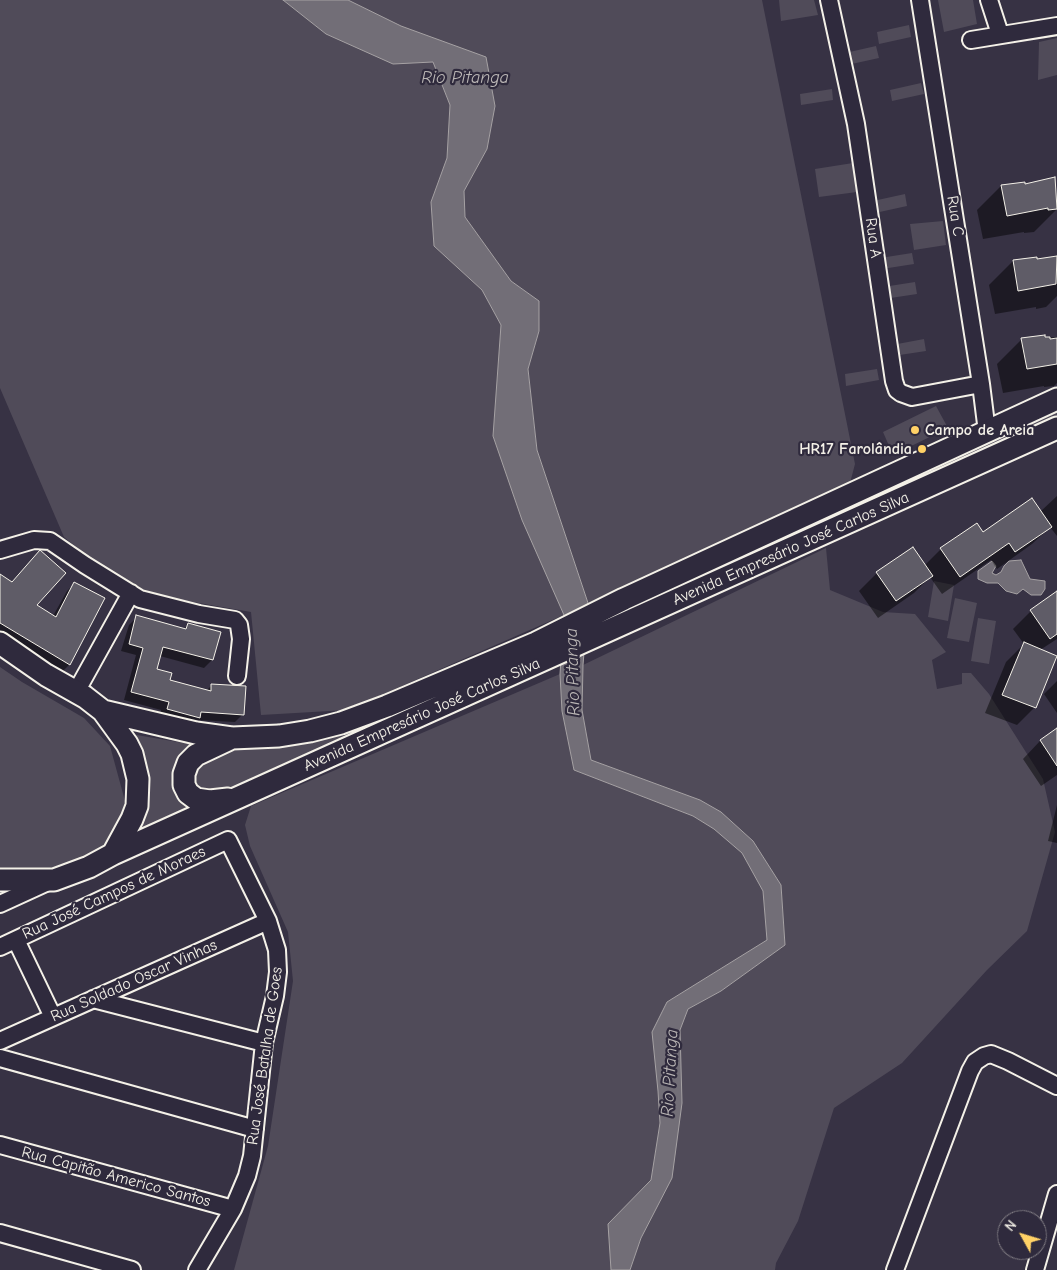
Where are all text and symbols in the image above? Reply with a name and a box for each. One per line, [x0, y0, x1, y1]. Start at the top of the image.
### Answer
water label: Rio Pitanga [421, 67, 509, 89]
street label: Rua C [942, 194, 968, 238]
street label: Rua A [861, 217, 885, 259]
place label: Campo de Areia [925, 420, 1034, 440]
marker: Campo de Areia [909, 424, 921, 436]
place label: HR17 Farolândia [799, 439, 912, 459]
marker: HR17 Farolândia [916, 443, 928, 455]
street label: Avenida Empresário José Carlos Silva [670, 488, 912, 610]
water label: Rio Pitanga [561, 628, 585, 716]
street label: Avenida Empresário José Carlos Silva [301, 654, 543, 776]
street label: Rua José Campos de Moraes [19, 842, 209, 944]
street label: Rua Soldado Oscar Vinhas [48, 936, 220, 1026]
street label: Rua José Batalha de Goes [243, 966, 287, 1146]
water label: Rio Pitanga [657, 1029, 683, 1117]
street label: Rua Capitão Americo Santos [19, 1143, 213, 1211]
north arrow [997, 1210, 1047, 1260]
text: N [1001, 1217, 1020, 1235]

